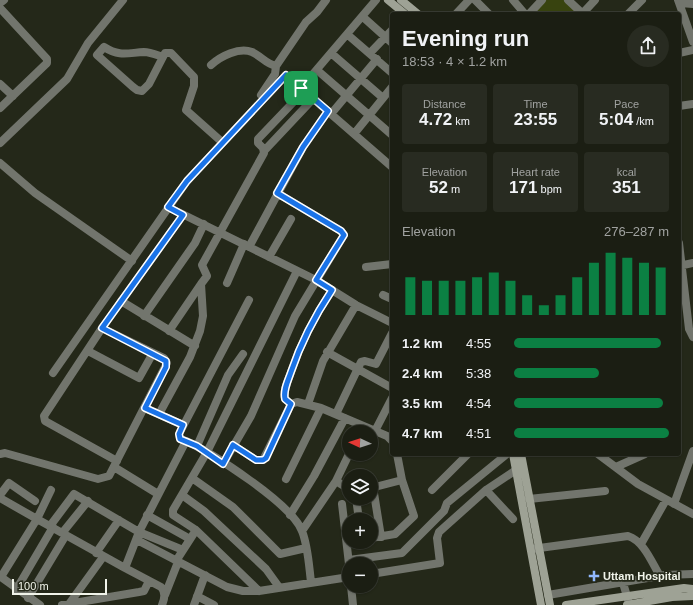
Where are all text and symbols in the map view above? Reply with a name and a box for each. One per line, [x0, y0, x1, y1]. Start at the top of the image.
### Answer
button: share [627, 25, 669, 67]
text: Evening run [402, 26, 529, 51]
text: 18:53 · 4 × 1.2 km [402, 54, 507, 69]
pin [284, 71, 318, 105]
icon: arrive [290, 77, 312, 99]
text: Distance [423, 98, 466, 110]
text: Time [523, 98, 548, 110]
text: Pace [614, 98, 639, 110]
text: 4.72 [419, 110, 452, 129]
text: 23:55 [514, 110, 557, 129]
text: 5:04 [599, 110, 633, 129]
text: km [452, 115, 470, 127]
text: /km [633, 115, 654, 127]
text: Elevation [422, 166, 467, 178]
text: Heart rate [511, 166, 560, 178]
text: kcal [617, 166, 636, 178]
text: 52 [429, 178, 448, 197]
text: 171 [509, 178, 537, 197]
text: 351 [612, 178, 641, 197]
text: m [448, 183, 460, 195]
text: bpm [537, 183, 562, 195]
text: Elevation [402, 224, 455, 239]
text: 276–287 m [604, 224, 669, 239]
text: 1.2 km [402, 336, 442, 351]
text: 4:55 [466, 336, 491, 351]
text: 2.4 km [402, 366, 442, 381]
text: 5:38 [466, 366, 491, 381]
text: 3.5 km [402, 396, 442, 411]
text: 4:54 [466, 396, 491, 411]
north arrow [342, 425, 378, 461]
map controls [342, 425, 378, 593]
text: 4.7 km [402, 426, 442, 441]
text: 4:51 [466, 426, 491, 441]
button: layers [342, 469, 378, 505]
button: + [342, 513, 378, 549]
button: − [342, 557, 378, 593]
marker: Uttam Hospital [588, 570, 600, 582]
place label: Uttam Hospital [603, 570, 681, 582]
scale bar [12, 577, 107, 596]
text: 100 m [18, 580, 49, 592]

